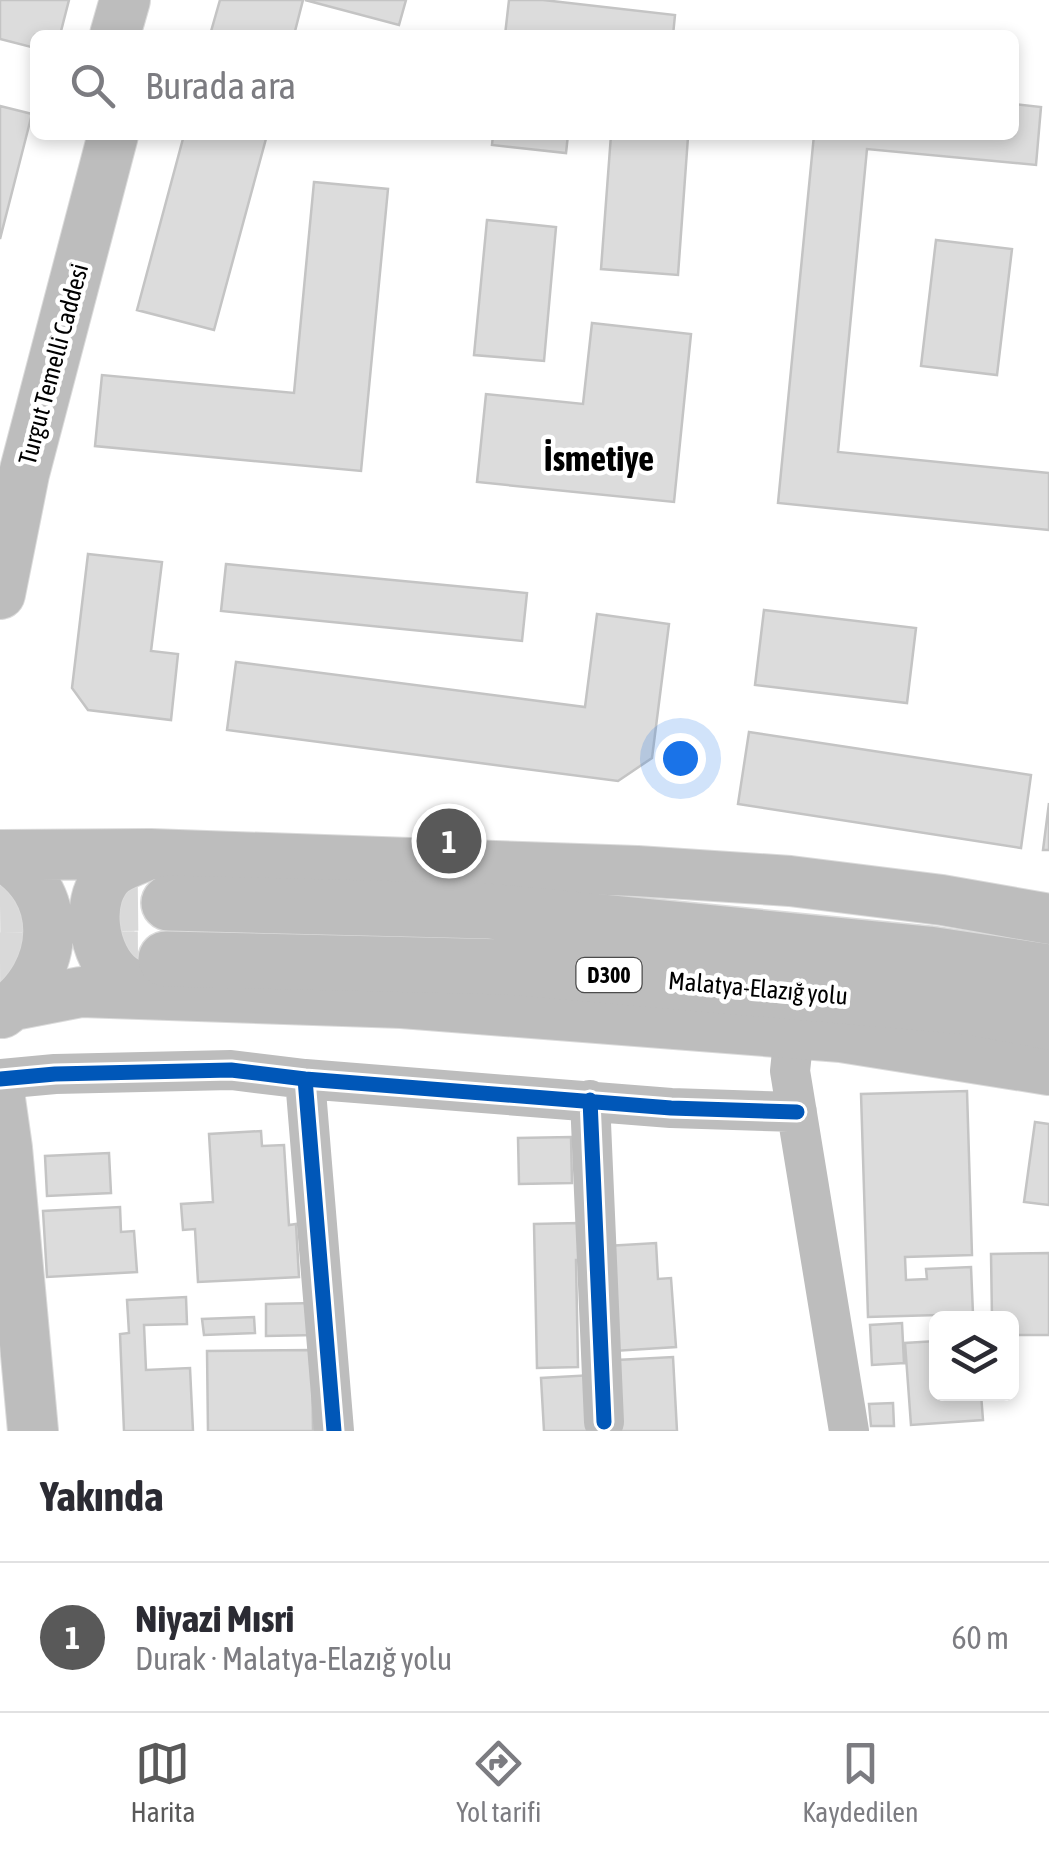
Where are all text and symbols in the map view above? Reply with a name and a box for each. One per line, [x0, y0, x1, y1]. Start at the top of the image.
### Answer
search box [30, 30, 1019, 140]
icon: search [65, 58, 120, 113]
text: Burada ara [145, 64, 296, 107]
street label: Turgut Temelli Caddesi [13, 260, 93, 468]
district label: İsmetiye [544, 438, 654, 478]
your location [655, 733, 706, 784]
pin: 1 [416, 804, 482, 878]
road number: D300 [576, 958, 642, 992]
street label: Malatya-Elazığ yolu [667, 966, 849, 1010]
map controls [929, 1311, 1019, 1401]
button: layers [929, 1311, 1019, 1401]
text: Yakında [40, 1472, 163, 1520]
text: Niyazi Mısri [135, 1597, 294, 1640]
text: 1 [65, 1619, 80, 1656]
text: 60 m [951, 1619, 1009, 1656]
text: Durak · Malatya-Elazığ yolu [135, 1640, 452, 1677]
tab: Harita [130, 1736, 195, 1828]
tab: Yol tarifi [456, 1736, 541, 1828]
tab: Kaydedilen [802, 1736, 919, 1828]

